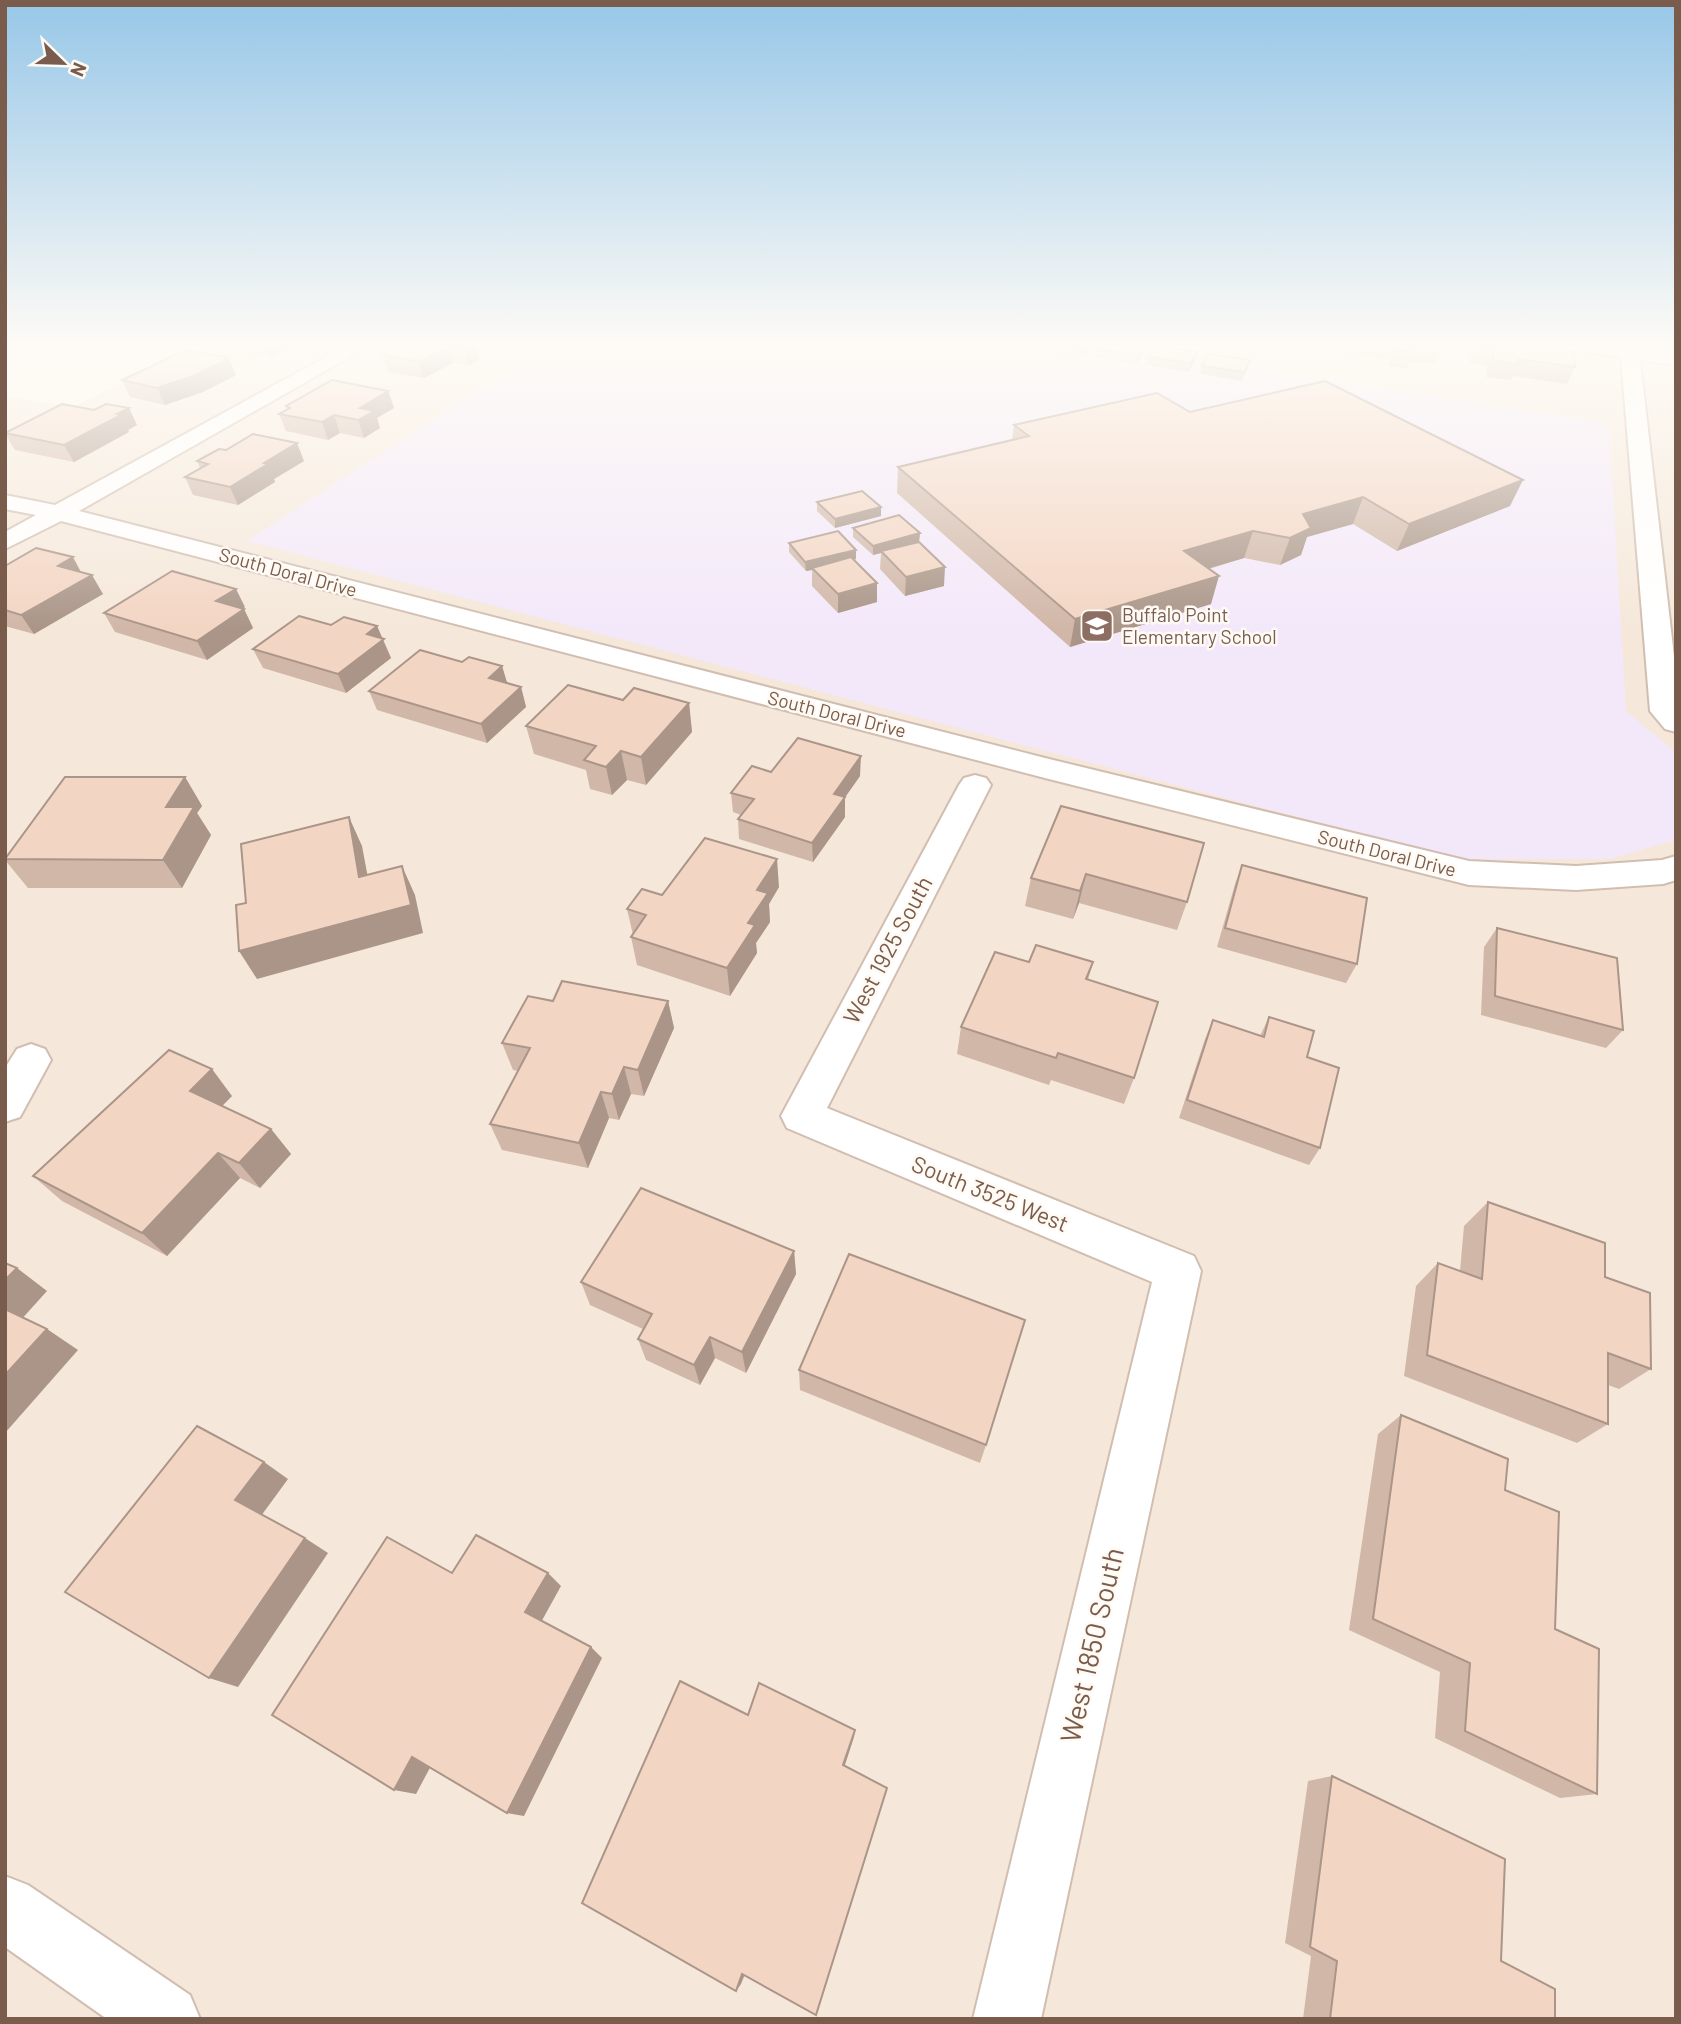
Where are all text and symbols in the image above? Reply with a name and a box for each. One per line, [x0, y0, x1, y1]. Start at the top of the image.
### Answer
north arrow [28, 28, 98, 98]
text: N [66, 60, 92, 80]
street label: South Doral Drive [217, 542, 360, 601]
place label: Buffalo Point Elementary School [1122, 603, 1277, 648]
school or university icon: Buffalo Point Elementary School [1078, 607, 1116, 645]
street label: South Doral Drive [766, 685, 909, 742]
street label: South Doral Drive [1316, 824, 1459, 881]
street label: West 1925 South [836, 871, 938, 1028]
street label: South 3525 West [908, 1149, 1073, 1237]
street label: West 1850 South [1052, 1544, 1130, 1746]

